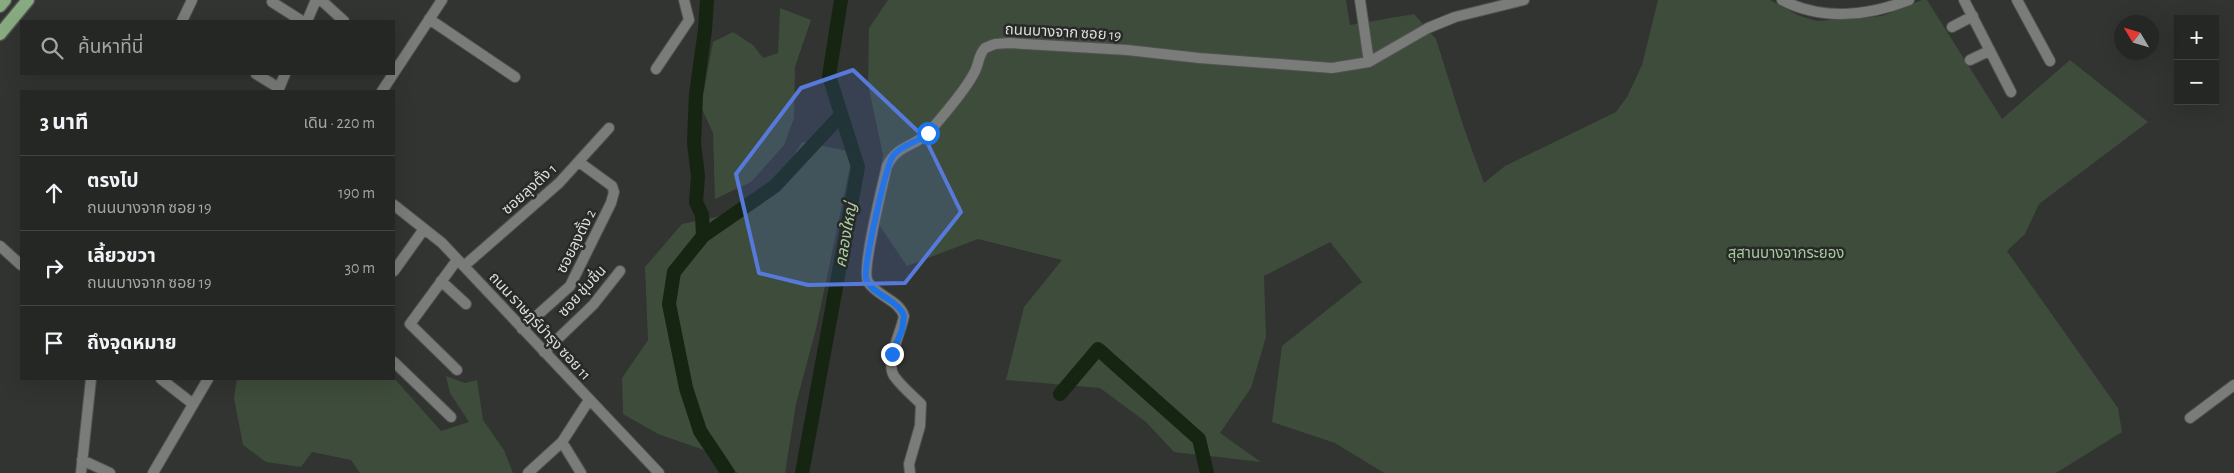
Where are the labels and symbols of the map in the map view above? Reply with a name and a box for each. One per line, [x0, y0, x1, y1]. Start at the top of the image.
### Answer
north arrow [2114, 15, 2159, 60]
street label: ถนนบางจาก ซอย 19 [1004, 22, 1122, 43]
route start [917, 122, 940, 145]
street label: ซอยลุงตั้ง 1 [497, 159, 560, 218]
water label: คลองใหญ่ [831, 199, 860, 269]
street label: ซอยลุงตั้ง 2 [551, 205, 600, 276]
park label: สุสานบางจากระยอง [1728, 246, 1844, 262]
street label: ซอย ชุ่มชื่น [553, 260, 610, 321]
street label: ถนน ราษฎร์บำรุง ซอย 11 [485, 269, 594, 384]
route end [881, 343, 904, 366]

